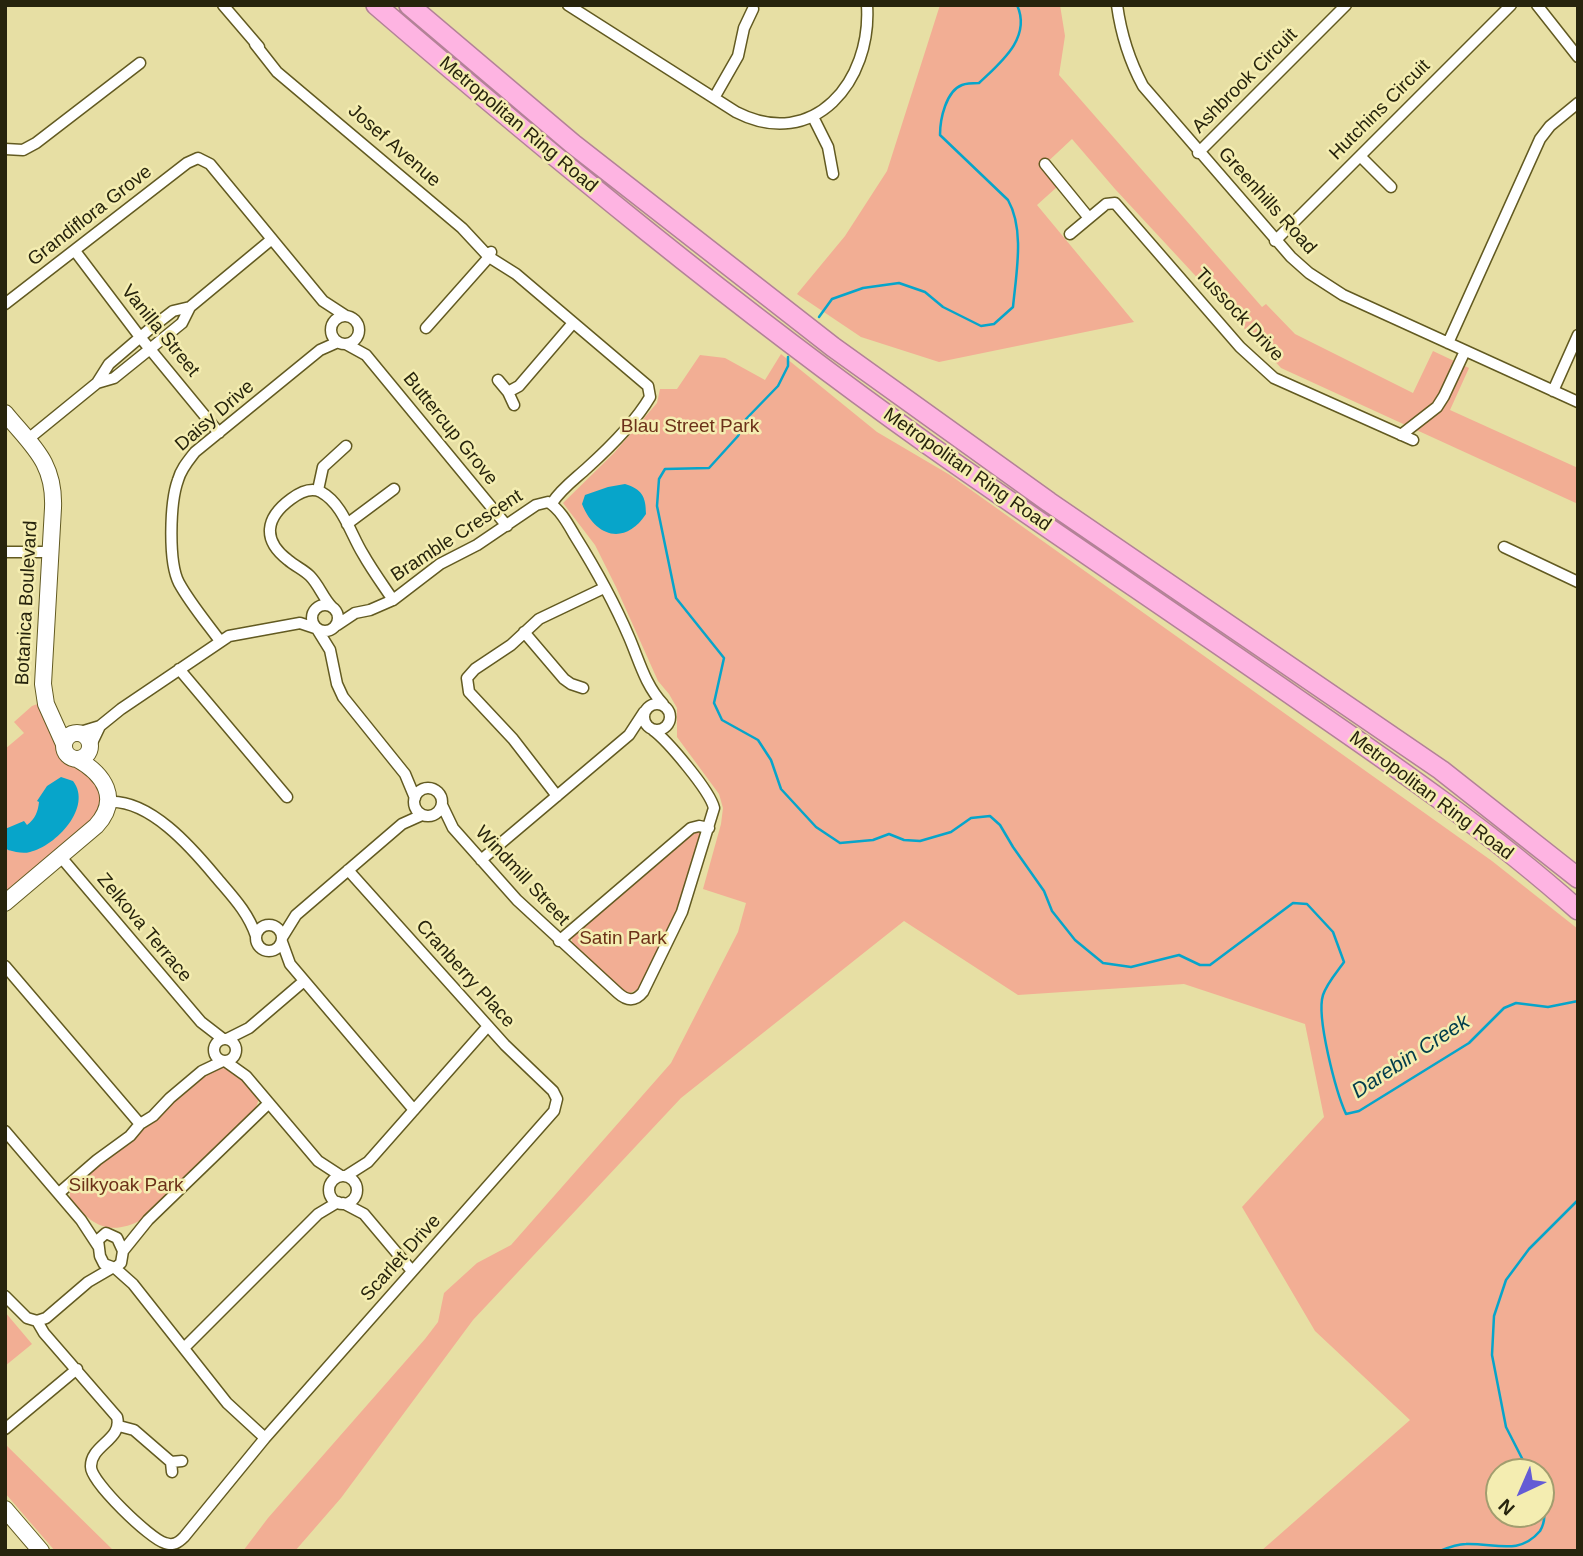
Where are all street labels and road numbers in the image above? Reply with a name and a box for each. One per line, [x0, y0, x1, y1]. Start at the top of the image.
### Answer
street label: Ashbrook Circuit [1188, 24, 1302, 138]
street label: Metropolitan Ring Road [434, 52, 602, 198]
street label: Hutchins Circuit [1325, 55, 1435, 165]
street label: Josef Avenue [343, 100, 445, 192]
street label: Greenhills Road [1213, 143, 1321, 259]
street label: Grandiflora Grove [23, 161, 157, 271]
street label: Tussock Drive [1190, 263, 1288, 367]
street label: Vanilla Street [116, 280, 204, 382]
street label: Buttercup Grove [398, 368, 502, 490]
street label: Daisy Drive [171, 376, 259, 456]
street label: Metropolitan Ring Road [879, 403, 1055, 537]
street label: Bramble Crescent [387, 485, 527, 587]
street label: Botanica Boulevard [11, 520, 43, 686]
street label: Metropolitan Ring Road [1344, 727, 1518, 865]
street label: Windmill Street [470, 822, 574, 930]
street label: Zelkova Terrace [92, 869, 196, 987]
street label: Cranberry Place [411, 915, 519, 1033]
street label: Scarlet Drive [356, 1210, 446, 1306]

